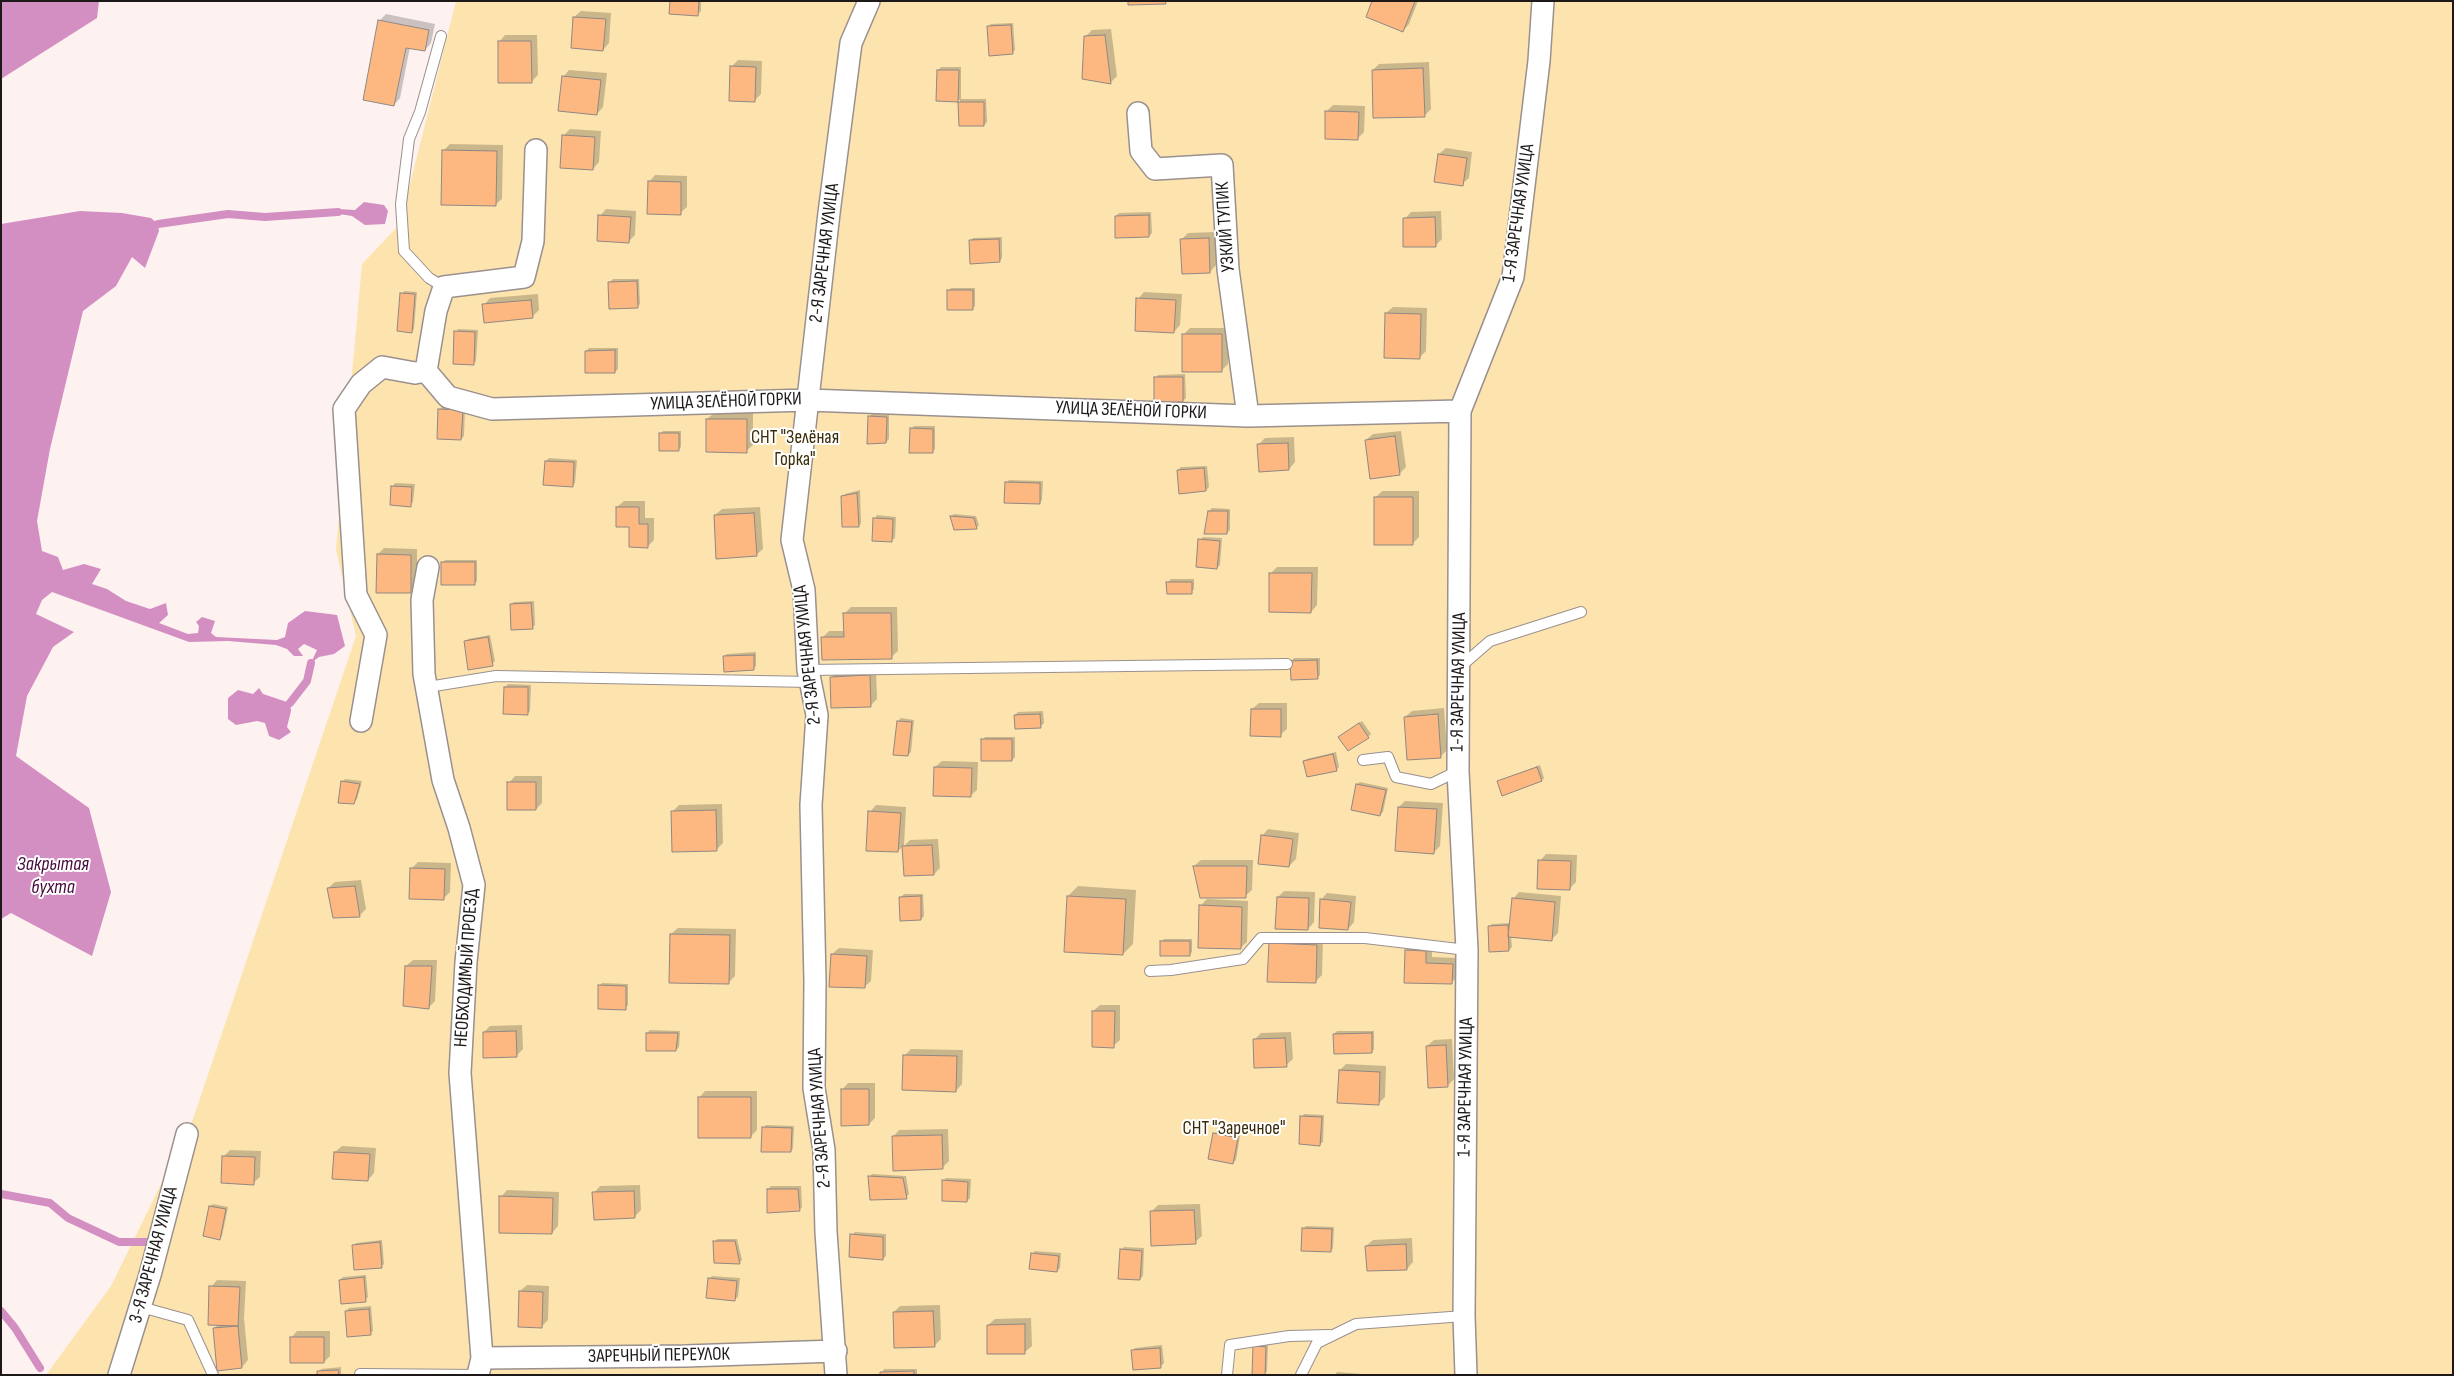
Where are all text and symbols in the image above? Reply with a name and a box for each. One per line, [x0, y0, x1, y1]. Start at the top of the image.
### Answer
street label: 1-Я ЗАРЕЧНАЯ УЛИЦА [1498, 143, 1540, 283]
street label: УЗКИЙ ТУПИК [1211, 181, 1241, 273]
street label: 2-Я ЗАРЕЧНАЯ УЛИЦА [805, 182, 845, 324]
street label: УЛИЦА ЗЕЛЁНОЙ ГОРКИ [650, 388, 802, 416]
street label: УЛИЦА ЗЕЛЁНОЙ ГОРКИ [1055, 397, 1207, 425]
park label: СНТ "Зелёная Горка" [751, 427, 839, 471]
street label: 2-Я ЗАРЕЧНАЯ УЛИЦА [789, 584, 827, 726]
street label: 1-Я ЗАРЕЧНАЯ УЛИЦА [1446, 612, 1472, 752]
water label: Закрытая бухта [17, 853, 89, 900]
street label: НЕОБХОДИМЫЙ ПРОЕЗД [450, 888, 484, 1048]
street label: 1-Я ЗАРЕЧНАЯ УЛИЦА [1453, 1017, 1479, 1157]
street label: 2-Я ЗАРЕЧНАЯ УЛИЦА [804, 1047, 836, 1189]
park label: СНТ "Заречное" [1183, 1118, 1285, 1140]
street label: 3-Я ЗАРЕЧНАЯ УЛИЦА [125, 1184, 183, 1326]
street label: ЗАРЕЧНЫЙ ПЕРЕУЛОК [588, 1343, 730, 1369]

